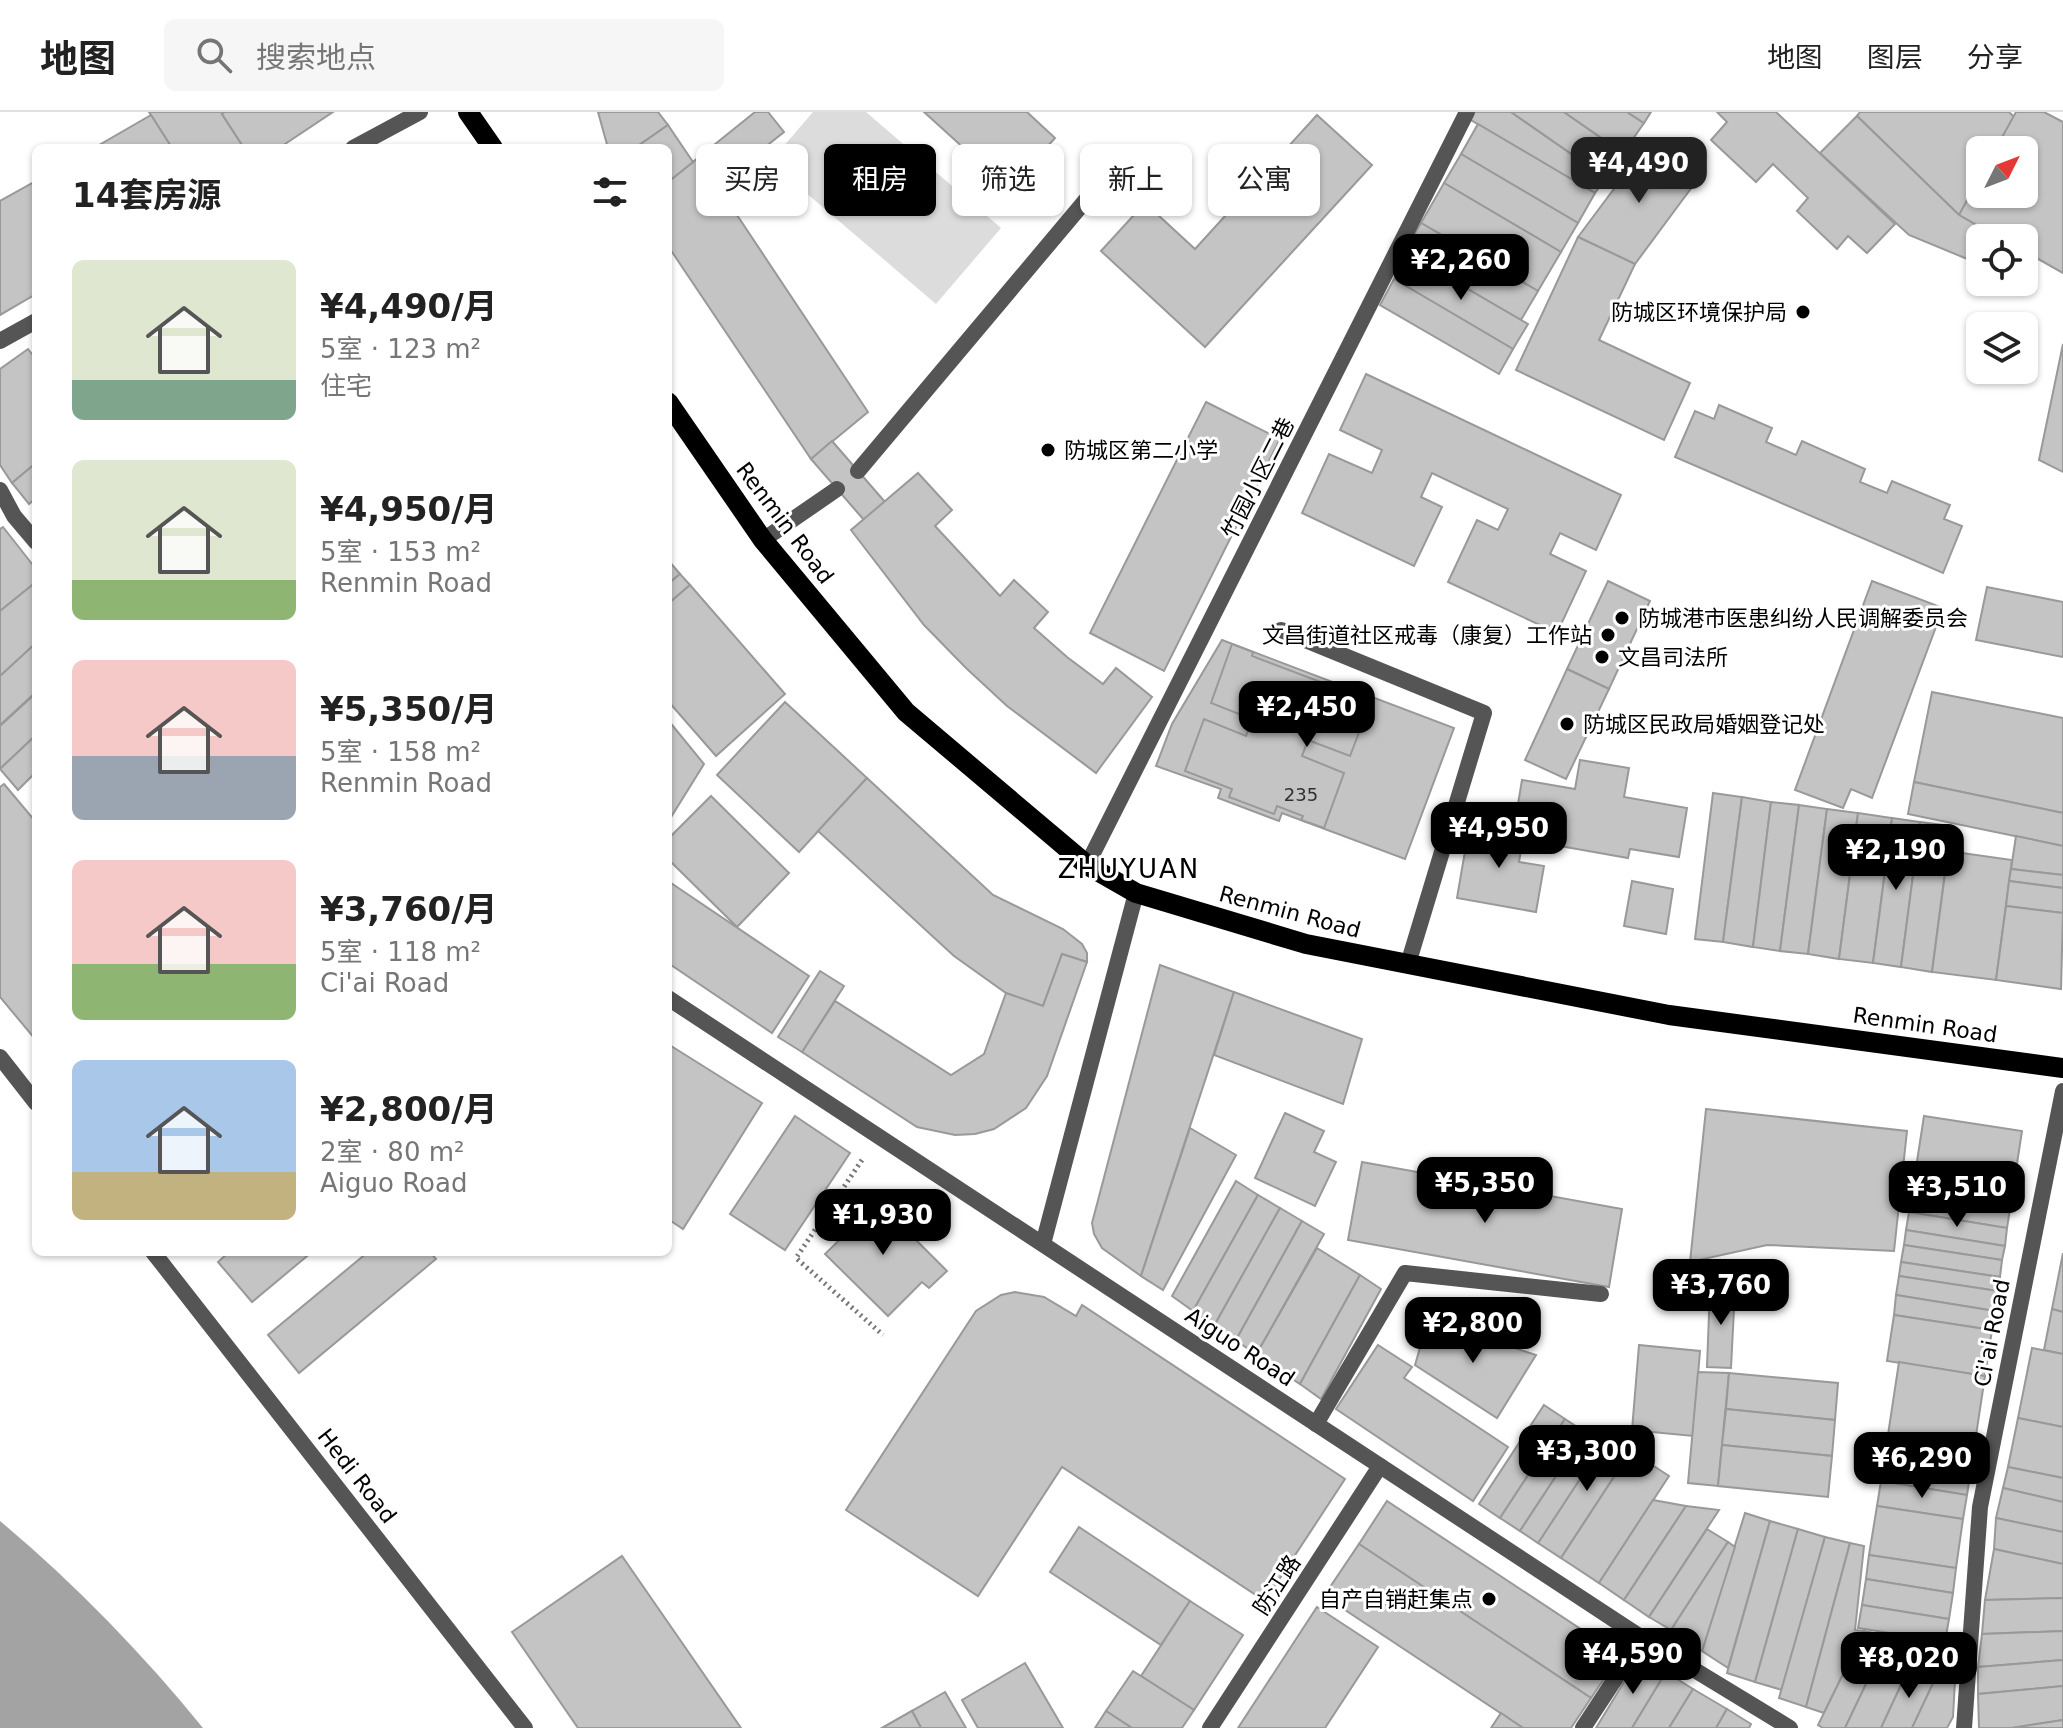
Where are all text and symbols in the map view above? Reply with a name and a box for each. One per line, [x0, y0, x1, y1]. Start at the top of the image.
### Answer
search box [164, 19, 724, 91]
icon: search [192, 33, 236, 77]
text: 地图 [40, 37, 116, 81]
text: 搜索地点 [256, 40, 376, 75]
text: 地图 [1767, 41, 1823, 74]
text: 图层 [1867, 41, 1923, 74]
text: 分享 [1967, 41, 2023, 74]
north arrow [1966, 136, 2038, 208]
map controls [1966, 136, 2038, 384]
pin: ¥4,490 [1574, 137, 1704, 205]
chip: 买房 [696, 144, 808, 216]
chip: 租房 [824, 144, 936, 216]
chip: 筛选 [952, 144, 1064, 216]
chip: 新上 [1080, 144, 1192, 216]
chip: 公寓 [1208, 144, 1320, 216]
text: ¥4,490 [1589, 148, 1689, 178]
icon: filters [588, 170, 632, 214]
text: 14套房源 [72, 175, 221, 215]
button: locate [1966, 224, 2038, 296]
pin: ¥2,260 [1396, 234, 1526, 302]
text: ¥2,260 [1411, 245, 1511, 275]
text: ¥4,490/月 [320, 286, 498, 326]
icon: home [136, 292, 232, 388]
place label: 防城区环境保护局 [1611, 300, 1787, 325]
marker: 防城区环境保护局 [1794, 303, 1812, 321]
button: layers [1966, 312, 2038, 384]
text: 5室 · 123 m² [320, 334, 481, 364]
text: 住宅 [320, 371, 372, 401]
street label: 竹园小区二巷 [1217, 414, 1299, 542]
place label: 防城区第二小学 [1064, 438, 1218, 463]
marker: 防城区第二小学 [1039, 441, 1057, 459]
street label: Renmin Road [731, 457, 839, 589]
text: ¥4,950/月 [320, 489, 498, 529]
icon: home [136, 492, 232, 588]
text: 5室 · 153 m² [320, 537, 481, 567]
text: Renmin Road [320, 568, 492, 598]
place label: 防城港市医患纠纷人民调解委员会 [1638, 606, 1968, 631]
marker: 防城港市医患纠纷人民调解委员会 [1613, 609, 1631, 627]
place label: 文昌街道社区戒毒（康复）工作站 [1262, 623, 1592, 648]
marker: 文昌街道社区戒毒（康复）工作站 [1599, 626, 1617, 644]
place label: 文昌司法所 [1618, 645, 1728, 670]
marker: 文昌司法所 [1593, 648, 1611, 666]
pin: ¥2,450 [1242, 681, 1372, 749]
text: ¥5,350/月 [320, 689, 498, 729]
icon: home [136, 692, 232, 788]
text: ¥2,450 [1257, 692, 1357, 722]
place label: 防城区民政局婚姻登记处 [1583, 712, 1825, 737]
marker: 防城区民政局婚姻登记处 [1558, 715, 1576, 733]
text: 5室 · 158 m² [320, 737, 481, 767]
text: Renmin Road [320, 768, 492, 798]
house number: 235 [1284, 784, 1318, 805]
pin: ¥4,950 [1434, 802, 1564, 870]
text: ¥4,950 [1449, 813, 1549, 843]
pin: ¥2,190 [1831, 824, 1961, 892]
text: ¥2,190 [1846, 835, 1946, 865]
district label: ZHUYUAN [1058, 854, 1200, 884]
street label: Renmin Road [1217, 881, 1363, 943]
text: ¥3,760/月 [320, 889, 498, 929]
icon: home [136, 892, 232, 988]
text: 5室 · 118 m² [320, 937, 481, 967]
text: Ci'ai Road [320, 968, 449, 998]
street label: Renmin Road [1851, 1002, 1999, 1048]
text: ¥2,800/月 [320, 1089, 498, 1129]
icon: home [136, 1092, 232, 1188]
text: 2室 · 80 m² [320, 1137, 464, 1167]
pin: ¥5,350 [1420, 1157, 1550, 1225]
pin: ¥3,510 [1892, 1161, 2022, 1229]
text: Aiguo Road [320, 1168, 467, 1198]
text: ¥5,350 [1435, 1168, 1535, 1198]
text: ¥3,510 [1907, 1172, 2007, 1202]
pin: ¥1,930 [818, 1189, 948, 1257]
text: ¥1,930 [833, 1200, 933, 1230]
pin: ¥3,760 [1656, 1259, 1786, 1327]
text: ¥3,760 [1671, 1270, 1771, 1300]
street label: Ci'ai Road [1969, 1277, 2015, 1389]
pin: ¥2,800 [1408, 1297, 1538, 1365]
street label: Aiguo Road [1181, 1303, 1299, 1391]
text: ¥2,800 [1423, 1308, 1523, 1338]
street label: Hedi Road [313, 1424, 401, 1528]
pin: ¥3,300 [1522, 1425, 1652, 1493]
pin: ¥6,290 [1857, 1432, 1987, 1500]
text: ¥3,300 [1537, 1436, 1637, 1466]
text: ¥6,290 [1872, 1443, 1972, 1473]
street label: 防江路 [1249, 1551, 1305, 1619]
place label: 自产自销赶集点 [1319, 1587, 1473, 1612]
marker: 自产自销赶集点 [1480, 1590, 1498, 1608]
pin: ¥4,590 [1568, 1628, 1698, 1696]
pin: ¥8,020 [1844, 1632, 1974, 1700]
text: ¥4,590 [1583, 1639, 1683, 1669]
text: ¥8,020 [1859, 1643, 1959, 1673]

